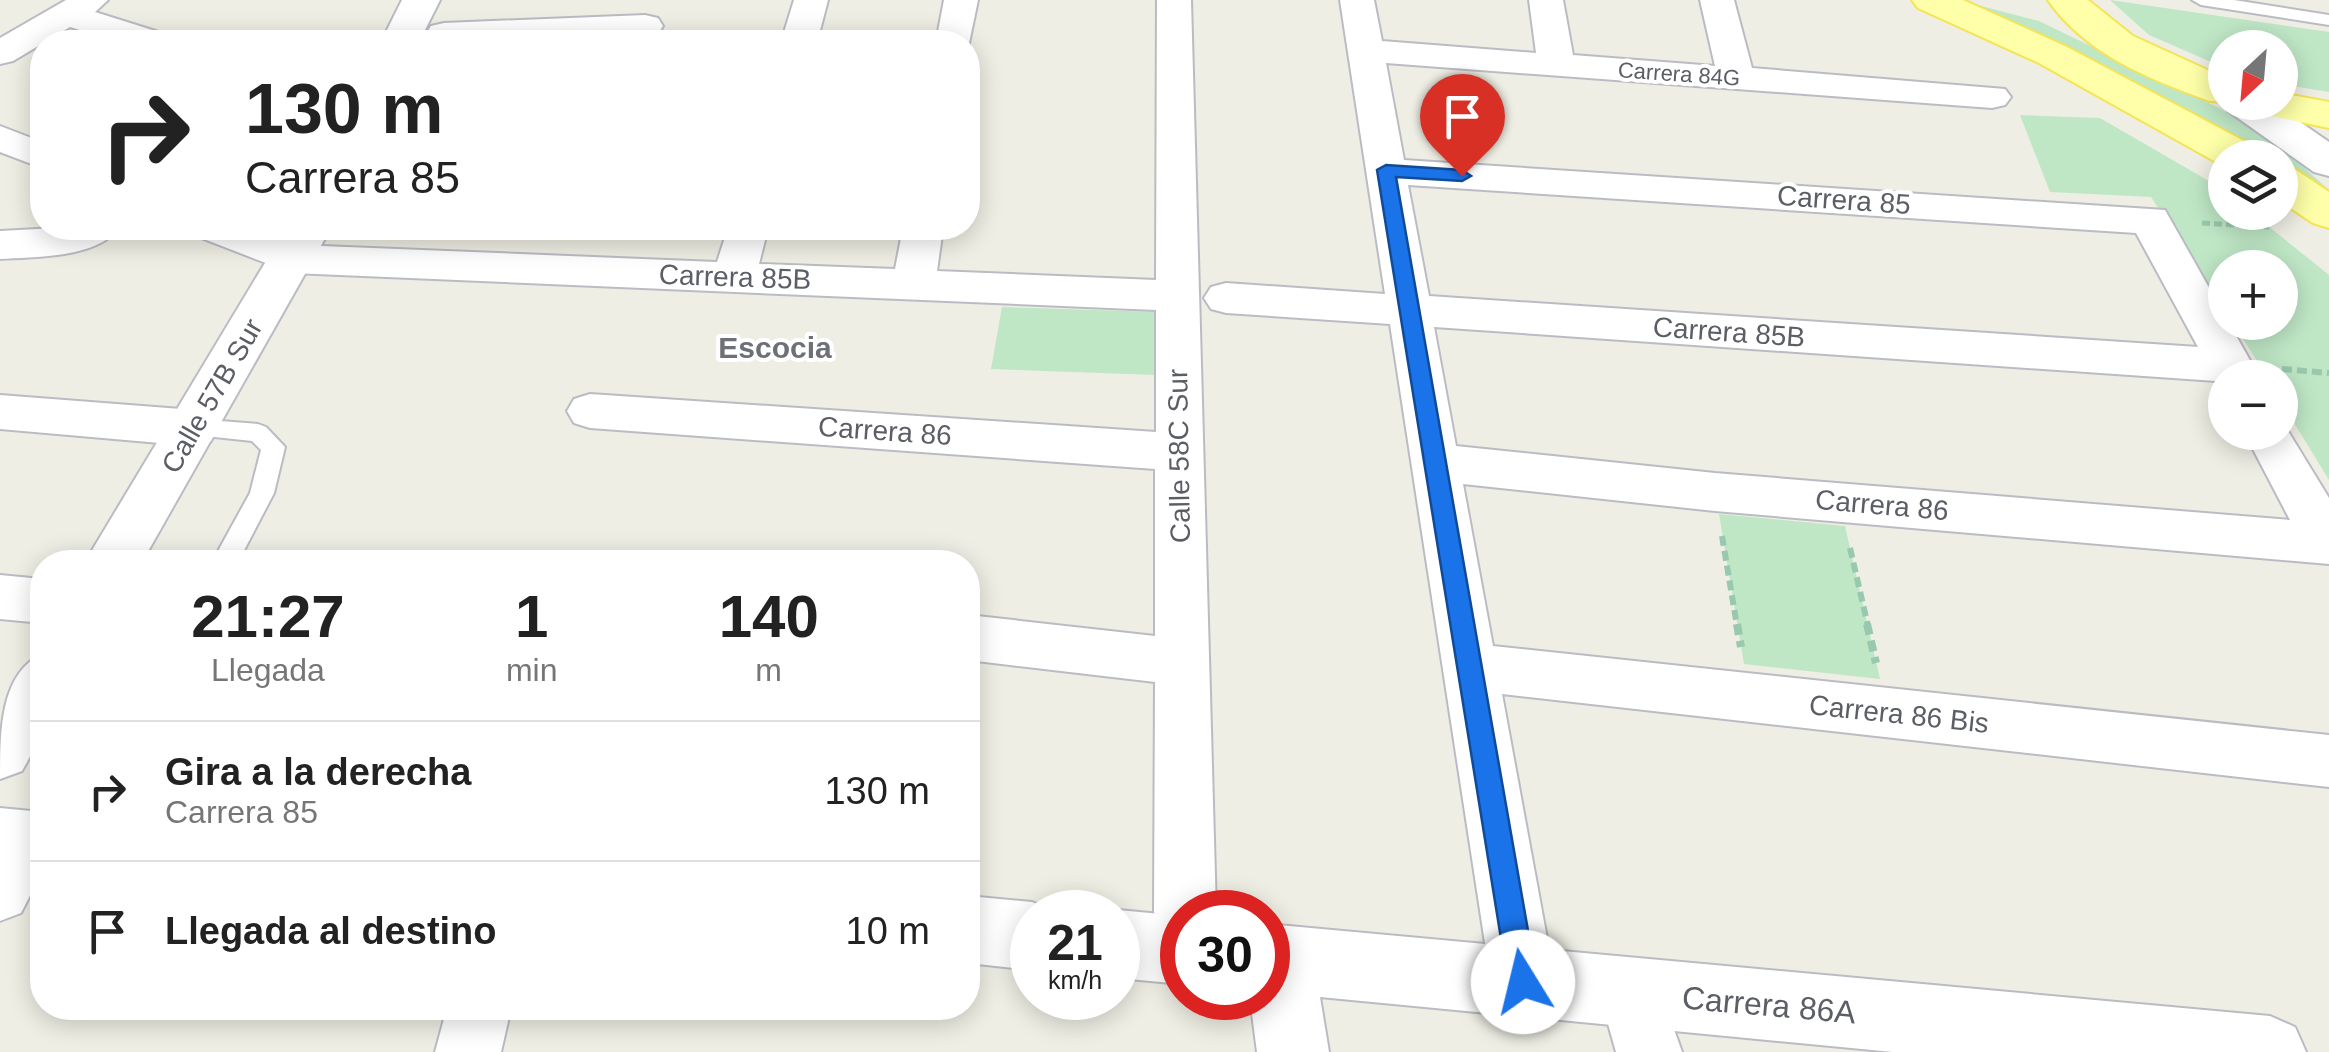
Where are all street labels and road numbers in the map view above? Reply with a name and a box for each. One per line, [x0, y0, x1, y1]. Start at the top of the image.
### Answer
street label: Carrera 84G [1617, 57, 1741, 91]
street label: Carrera 85 [1776, 180, 1912, 220]
street label: Carrera 85B [658, 259, 812, 295]
street label: Carrera 85B [1652, 311, 1806, 353]
street label: Calle 57B Sur [155, 313, 269, 479]
street label: Calle 58C Sur [1162, 369, 1196, 543]
street label: Carrera 86 [817, 411, 953, 451]
street label: Carrera 86 [1814, 484, 1950, 526]
street label: Carrera 86 Bis [1808, 689, 1990, 739]
street label: Carrera 86A [1681, 979, 1858, 1031]

